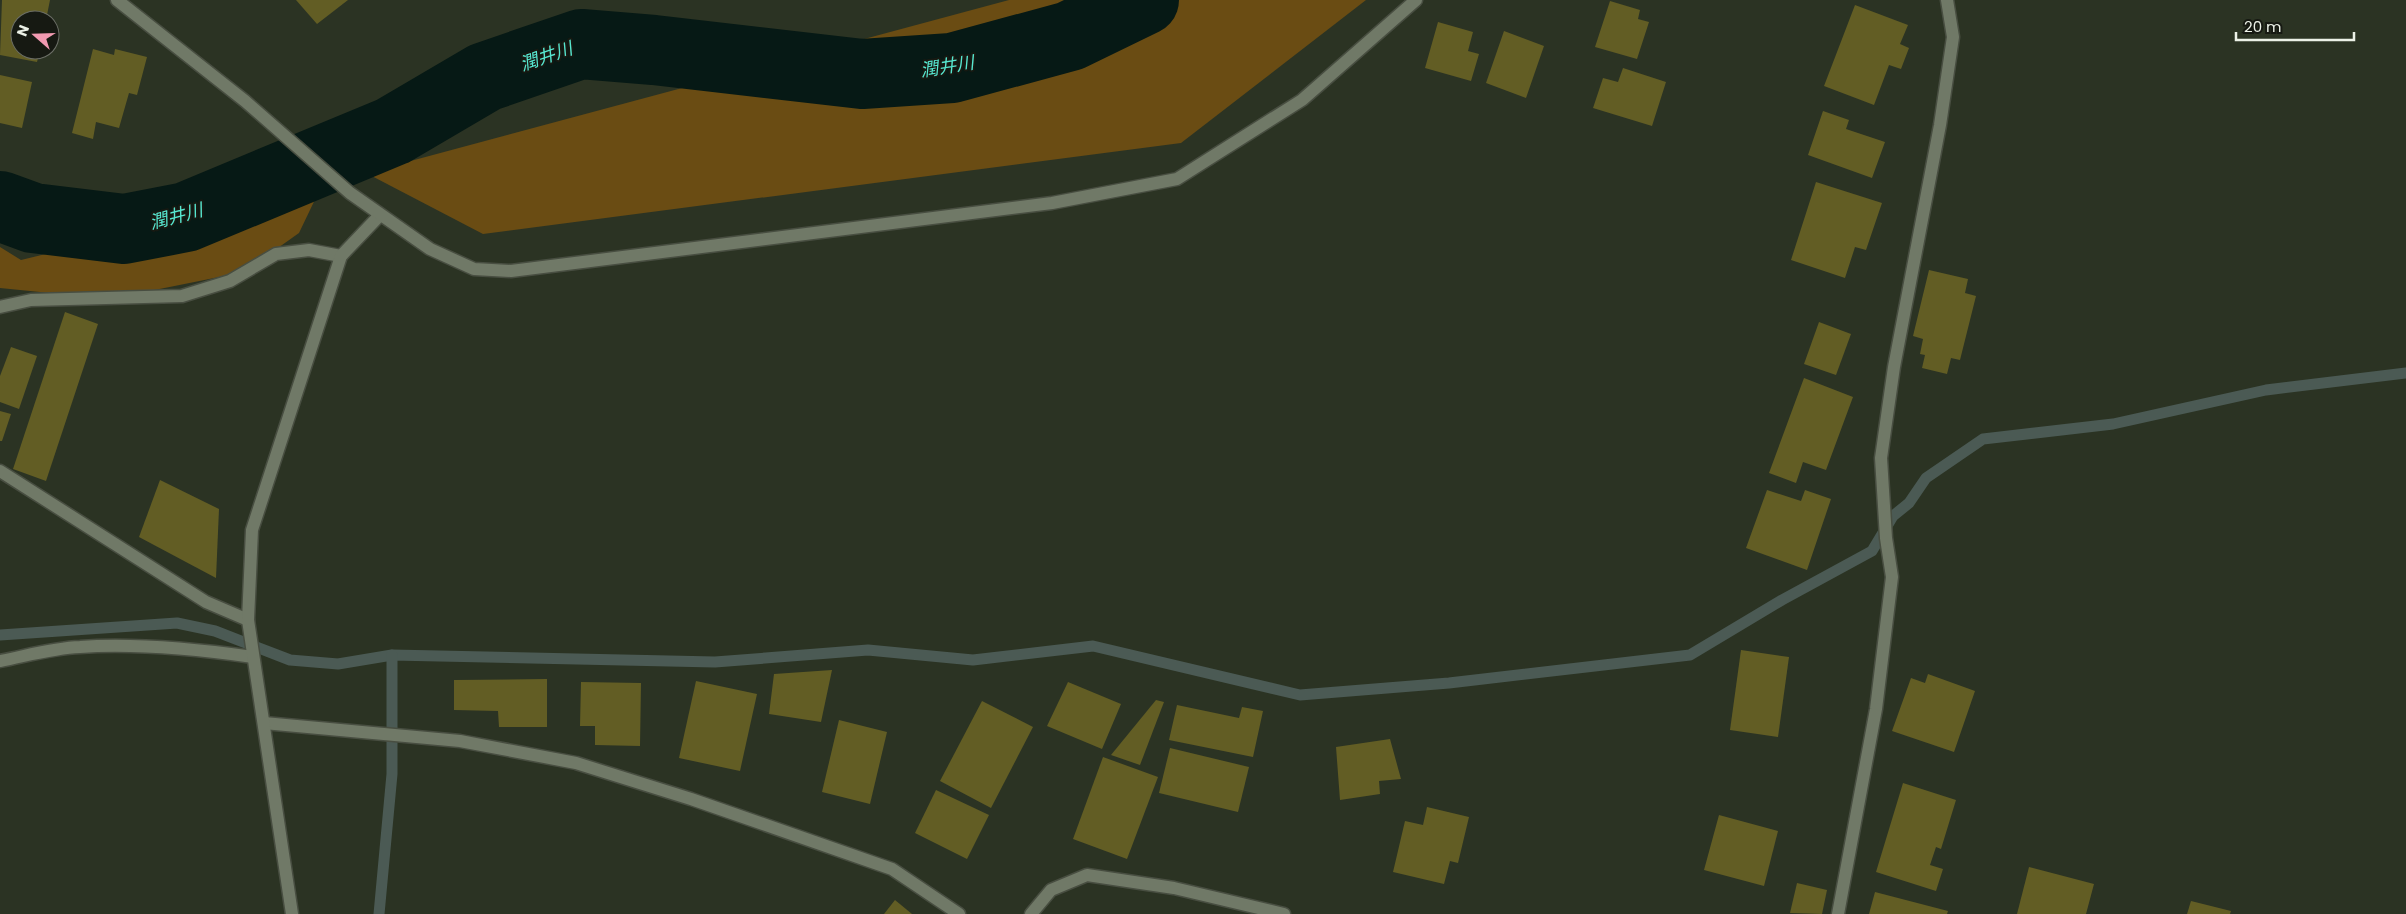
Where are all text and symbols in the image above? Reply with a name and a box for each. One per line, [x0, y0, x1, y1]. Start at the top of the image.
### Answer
north arrow [10, 10, 60, 60]
scale bar [2236, 10, 2354, 42]
text: 20 m [2244, 16, 2282, 37]
text: N [12, 22, 34, 39]
water label: 潤井川 [516, 35, 577, 77]
water label: 潤井川 [918, 49, 978, 83]
water label: 潤井川 [147, 196, 207, 235]

